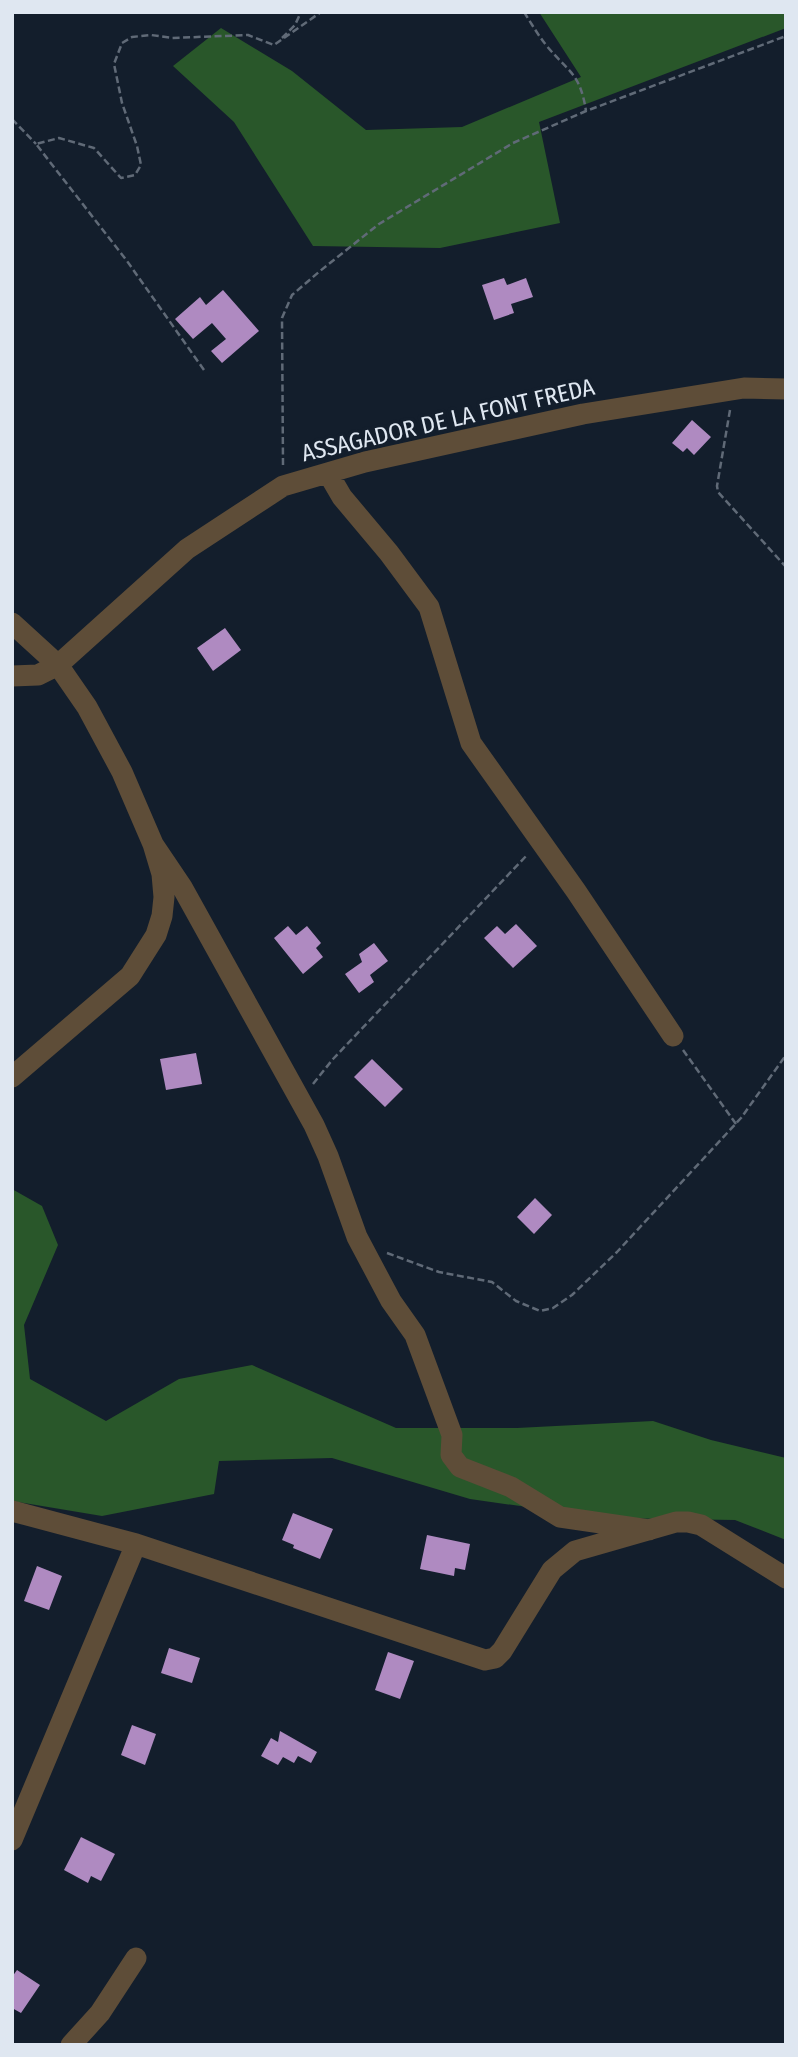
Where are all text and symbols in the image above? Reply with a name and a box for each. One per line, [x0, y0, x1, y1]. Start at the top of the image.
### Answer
street label: ASSAGADOR DE LA FONT FREDA [299, 373, 598, 467]

